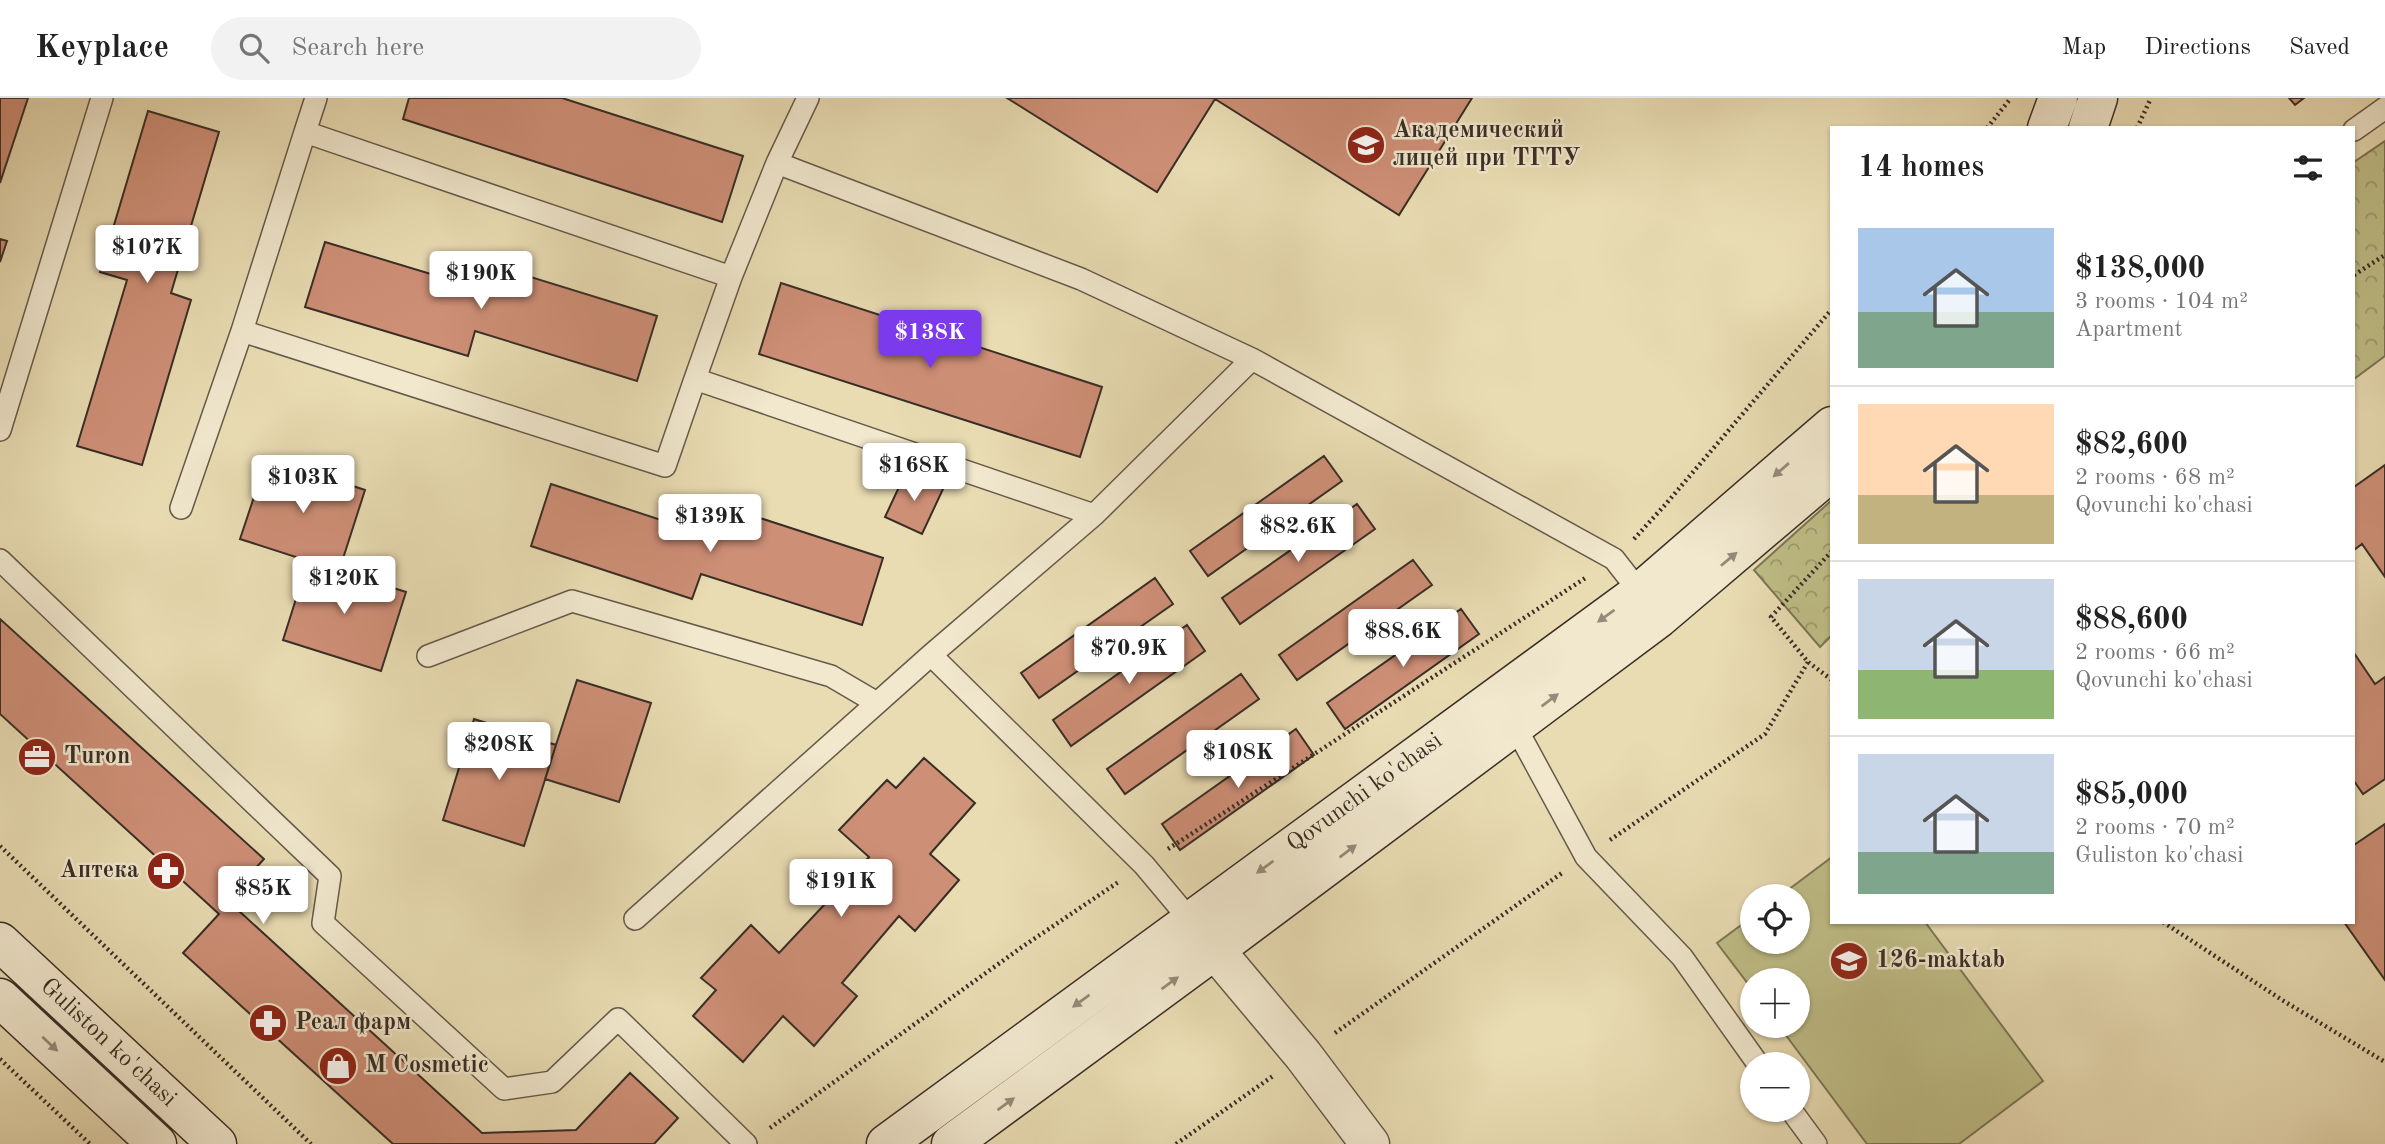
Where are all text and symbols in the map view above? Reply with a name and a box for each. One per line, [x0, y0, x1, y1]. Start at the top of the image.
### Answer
search box [211, 17, 701, 80]
icon: search [235, 29, 273, 67]
text: Keyplace [35, 32, 169, 65]
text: Search here [291, 35, 424, 61]
text: Map [2062, 36, 2106, 60]
text: Directions [2144, 36, 2251, 60]
text: Saved [2289, 36, 2350, 60]
place label: Академический лицей при ТГТУ [1393, 119, 1581, 171]
school or university icon: Академический лицей при ТГТУ [1345, 124, 1387, 166]
icon: filters [2289, 149, 2327, 187]
text: 14 homes [1858, 153, 1984, 183]
pin: $107K [98, 226, 196, 285]
text: $107K [111, 236, 183, 259]
pin: $190K [432, 252, 530, 311]
text: $138,000 [2075, 254, 2205, 284]
icon: home [1914, 256, 1998, 340]
text: $190K [445, 262, 517, 285]
text: 3 rooms · 104 m² [2075, 290, 2248, 313]
pin: $138K [881, 310, 979, 370]
text: Apartment [2075, 318, 2183, 341]
text: $138K [894, 321, 966, 344]
text: $82,600 [2075, 430, 2188, 460]
icon: home [1914, 432, 1998, 516]
pin: $168K [865, 444, 963, 503]
text: $168K [878, 454, 950, 477]
pin: $103K [254, 456, 352, 515]
one-way arrow [1772, 462, 1789, 477]
text: $103K [267, 466, 339, 489]
text: 2 rooms · 68 m² [2075, 466, 2235, 489]
pin: $139K [661, 494, 759, 554]
text: Qovunchi ko'chasi [2075, 494, 2253, 517]
pin: $82.6K [1241, 504, 1355, 564]
text: $139K [674, 505, 746, 528]
text: $82.6K [1259, 515, 1337, 538]
one-way arrow [1720, 552, 1737, 567]
pin: $120K [295, 556, 393, 616]
text: $120K [308, 567, 380, 590]
text: $88,600 [2075, 605, 2188, 635]
icon: home [1914, 607, 1998, 691]
one-way arrow [1597, 609, 1615, 623]
pin: $88.6K [1346, 610, 1460, 669]
text: $88.6K [1364, 620, 1442, 643]
pin: $70.9K [1072, 626, 1186, 686]
text: $70.9K [1090, 637, 1168, 660]
text: 2 rooms · 66 m² [2075, 641, 2235, 664]
text: Qovunchi ko'chasi [2075, 669, 2253, 692]
one-way arrow [1541, 693, 1559, 707]
pin: $208K [450, 722, 548, 782]
street label: Qovunchi ko'chasi [1283, 729, 1447, 857]
pin: $108K [1189, 730, 1287, 790]
text: $208K [463, 733, 535, 756]
office icon: Turon [16, 736, 58, 778]
text: $108K [1202, 741, 1274, 764]
place label: Turon [64, 745, 130, 769]
text: $85,000 [2075, 780, 2188, 810]
icon: home [1914, 782, 1998, 866]
text: 2 rooms · 70 m² [2075, 816, 2235, 839]
one-way arrow [1339, 844, 1357, 858]
text: Guliston ko'chasi [2075, 844, 2244, 867]
pharmacy icon: Аптека [145, 850, 187, 892]
place label: Аптека [60, 859, 139, 883]
one-way arrow [1256, 859, 1274, 873]
pin: $191K [792, 860, 890, 919]
pin: $85K [222, 866, 304, 926]
text: $191K [805, 870, 877, 893]
text: $85K [234, 877, 292, 900]
map controls [1740, 884, 1810, 1122]
button: locate [1740, 884, 1810, 954]
school or university icon: 126-maktab [1828, 940, 1870, 982]
place label: 126-maktab [1876, 949, 2005, 973]
button: + [1740, 968, 1810, 1038]
street label: Guliston ko'chasi [36, 974, 180, 1112]
one-way arrow [1161, 976, 1180, 990]
one-way arrow [1072, 994, 1090, 1008]
pharmacy icon: Реал фарм [247, 1002, 289, 1044]
place label: Реал фарм [295, 1011, 411, 1035]
one-way arrow [41, 1036, 58, 1052]
shop icon: M Cosmetic [317, 1045, 359, 1087]
button: − [1740, 1052, 1810, 1122]
place label: M Cosmetic [365, 1054, 489, 1078]
one-way arrow [997, 1097, 1015, 1111]

